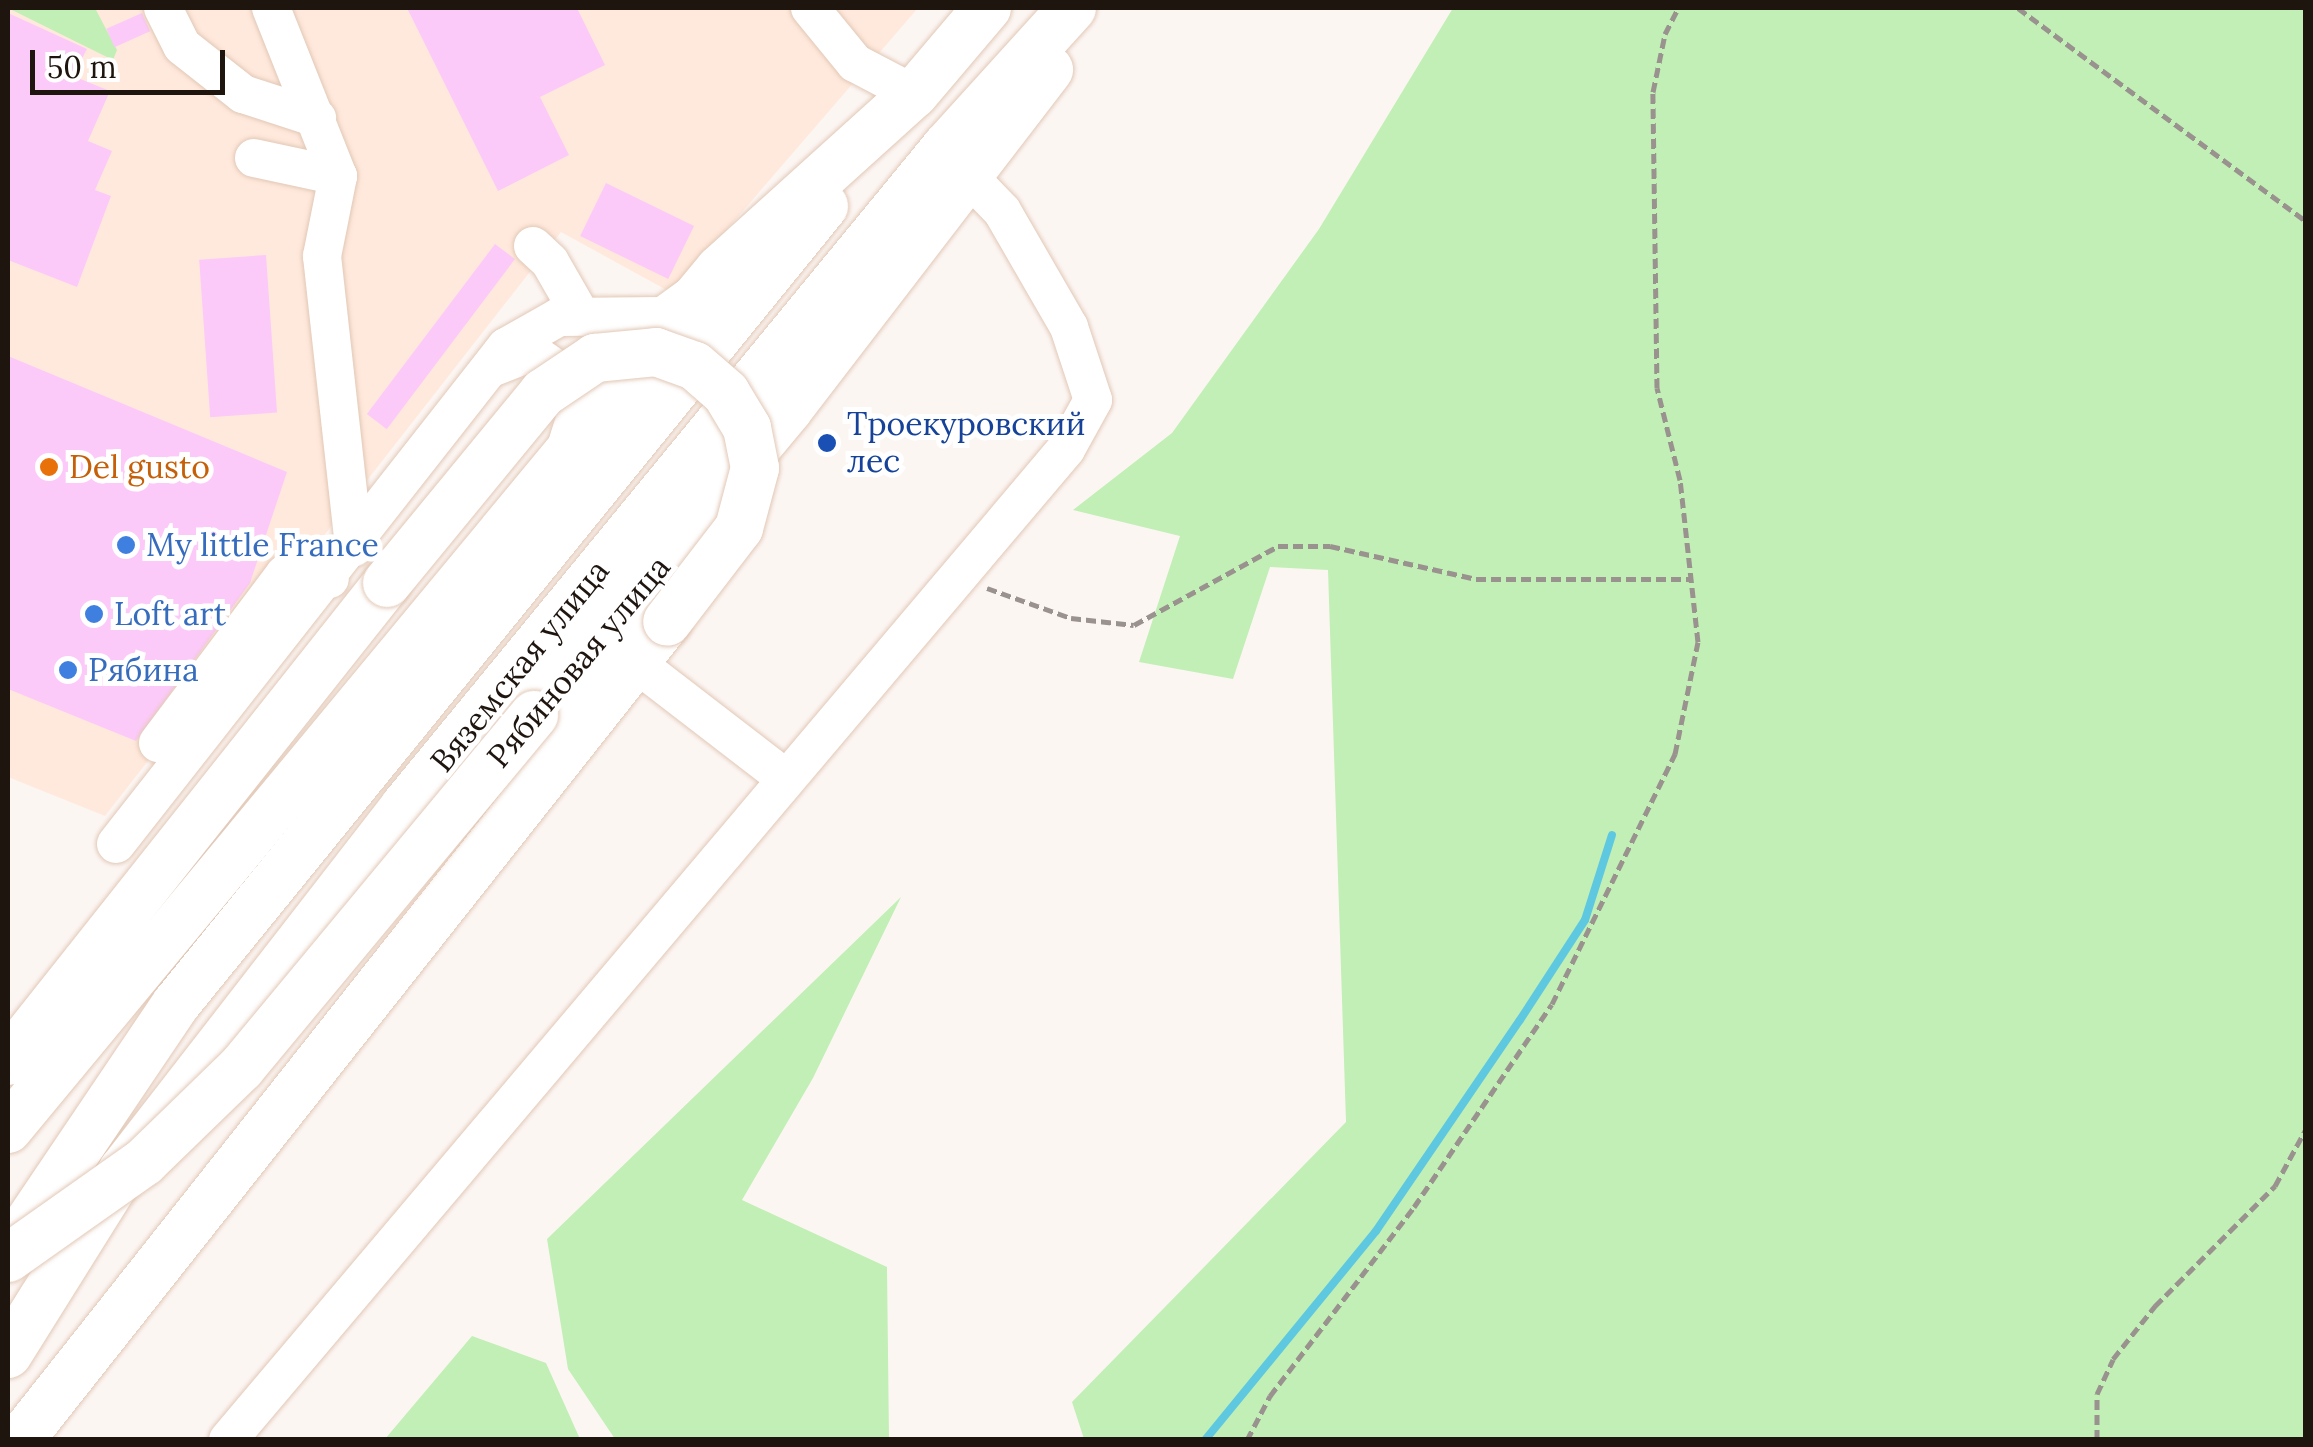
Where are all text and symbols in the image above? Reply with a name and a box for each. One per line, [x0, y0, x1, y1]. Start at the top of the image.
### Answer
scale bar [35, 30, 230, 92]
text: 50 m [47, 48, 117, 86]
place label: Троекуровский лес [847, 406, 1086, 481]
marker: Троекуровский лес [816, 432, 838, 454]
place label: Del gusto [69, 448, 210, 486]
marker: Del gusto [38, 456, 60, 478]
place label: My little France [146, 526, 379, 564]
marker: My little France [115, 534, 137, 556]
street label: Рябиновая улица [479, 549, 679, 775]
street label: Вяземская улица [423, 552, 617, 780]
place label: Loft art [114, 595, 226, 633]
marker: Loft art [83, 603, 105, 625]
place label: Рябина [88, 651, 199, 689]
marker: Рябина [57, 659, 79, 681]

